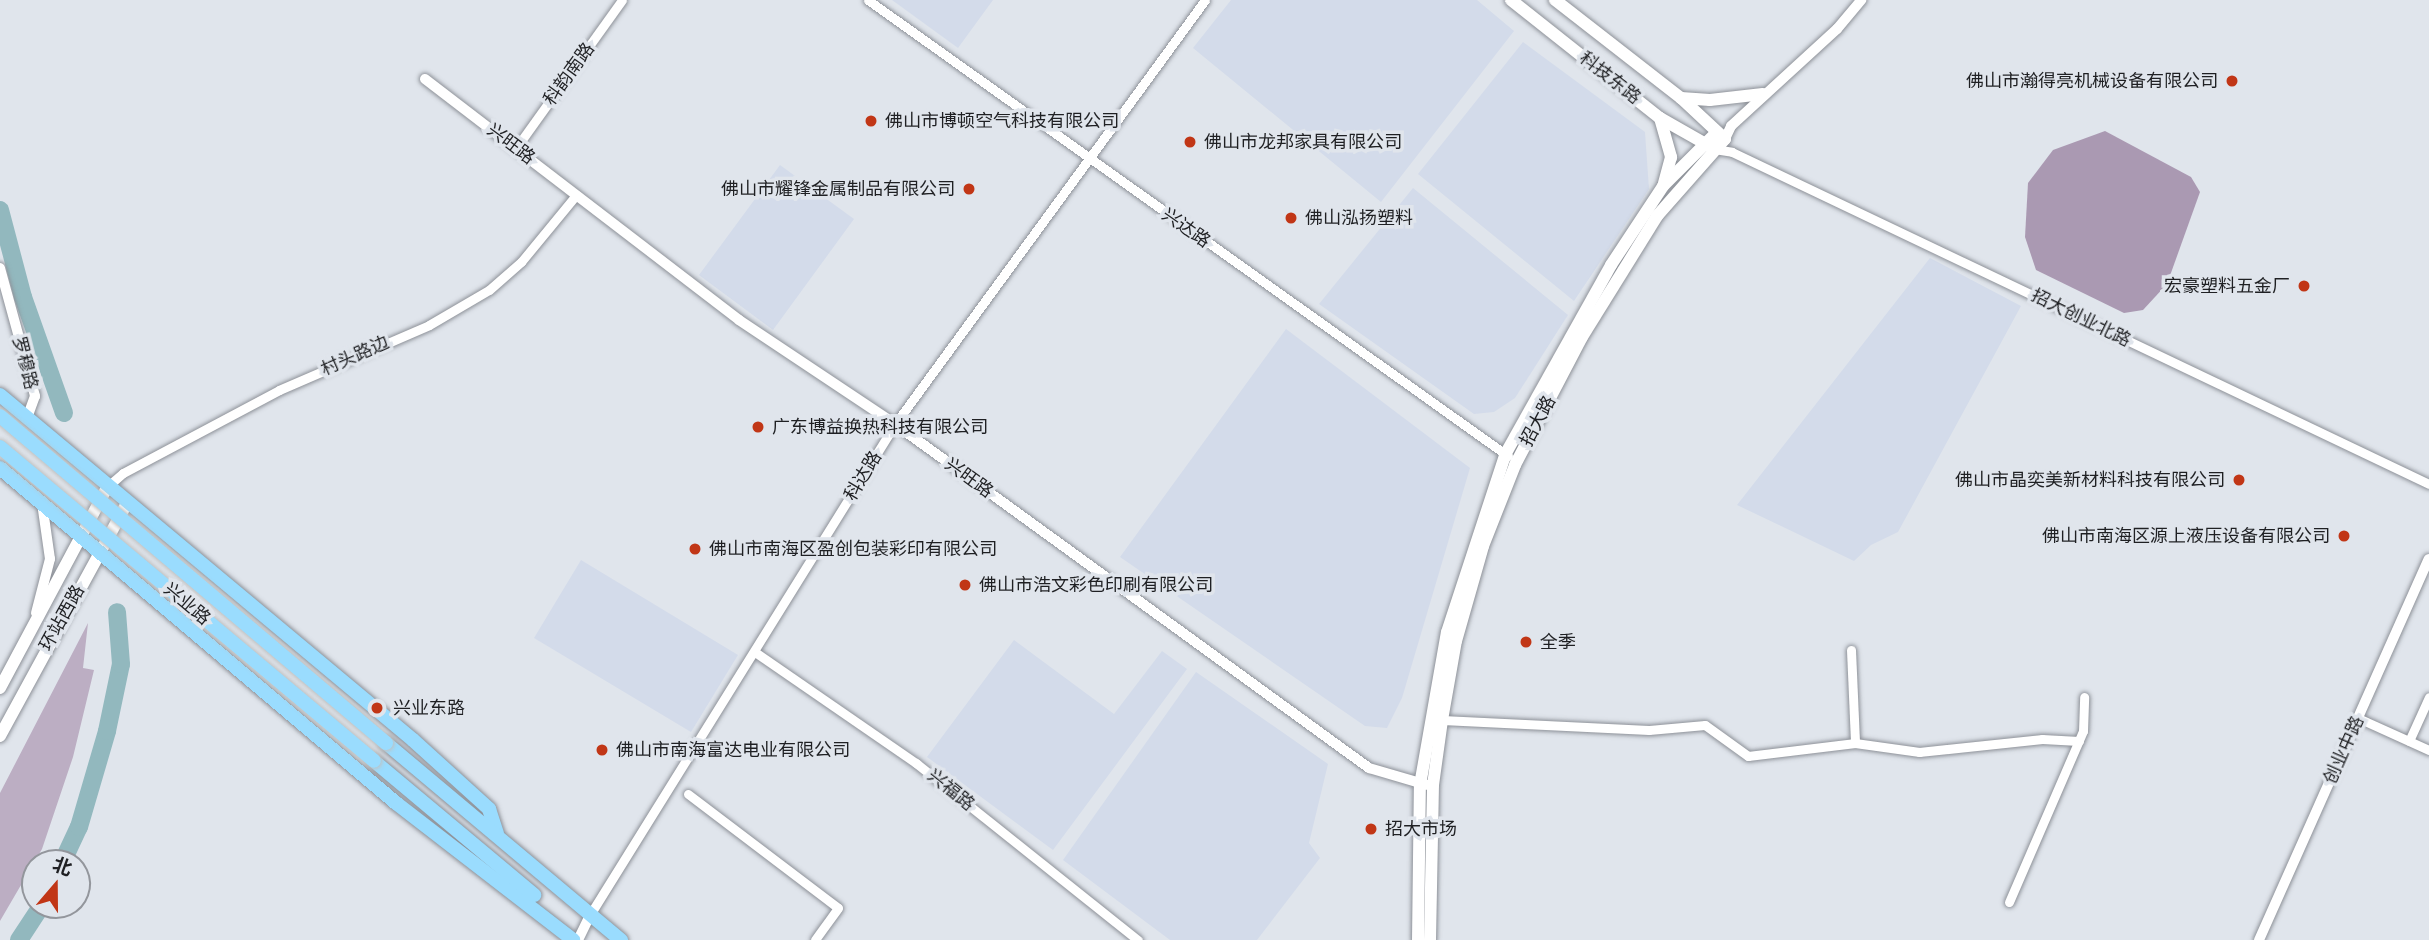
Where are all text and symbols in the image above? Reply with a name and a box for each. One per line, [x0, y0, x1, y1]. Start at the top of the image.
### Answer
street label: 科韵南路 [539, 39, 599, 109]
street label: 科技东路 [1575, 47, 1645, 109]
place label: 佛山市瀚得亮机械设备有限公司 [1966, 70, 2218, 92]
marker: 佛山市瀚得亮机械设备有限公司 [2224, 73, 2240, 89]
place label: 佛山市博顿空气科技有限公司 [885, 110, 1119, 132]
marker: 佛山市博顿空气科技有限公司 [863, 113, 879, 129]
street label: 兴旺路 [483, 119, 539, 169]
place label: 佛山市龙邦家具有限公司 [1204, 131, 1402, 153]
marker: 佛山市龙邦家具有限公司 [1182, 134, 1198, 150]
place label: 佛山市耀锋金属制品有限公司 [721, 178, 955, 200]
marker: 佛山市耀锋金属制品有限公司 [961, 181, 977, 197]
street label: 兴达路 [1158, 204, 1214, 252]
place label: 佛山泓扬塑料 [1305, 207, 1413, 229]
marker: 佛山泓扬塑料 [1283, 210, 1299, 226]
place label: 宏豪塑料五金厂 [2164, 275, 2290, 297]
marker: 宏豪塑料五金厂 [2296, 278, 2312, 294]
street label: 招大创业北路 [2028, 285, 2134, 351]
street label: 村头路边 [318, 331, 392, 381]
street label: 罗穆路 [8, 334, 42, 392]
street label: 招大路 [1516, 392, 1560, 450]
place label: 广东博益换热科技有限公司 [772, 416, 988, 438]
marker: 广东博益换热科技有限公司 [750, 419, 766, 435]
street label: 科达路 [840, 447, 886, 505]
street label: 兴旺路 [941, 453, 997, 503]
place label: 佛山市晶奕美新材料科技有限公司 [1955, 469, 2225, 491]
marker: 佛山市晶奕美新材料科技有限公司 [2231, 472, 2247, 488]
place label: 佛山市南海区源上液压设备有限公司 [2042, 525, 2330, 547]
marker: 佛山市南海区源上液压设备有限公司 [2336, 528, 2352, 544]
place label: 佛山市南海区盈创包装彩印有限公司 [709, 538, 997, 560]
marker: 佛山市南海区盈创包装彩印有限公司 [687, 541, 703, 557]
place label: 佛山市浩文彩色印刷有限公司 [979, 574, 1213, 596]
marker: 佛山市浩文彩色印刷有限公司 [957, 577, 973, 593]
street label: 兴业路 [159, 578, 215, 630]
street label: 环站西路 [35, 581, 89, 655]
place label: 全季 [1540, 631, 1576, 653]
marker: 全季 [1518, 634, 1534, 650]
place label: 兴业东路 [393, 697, 465, 719]
marker: 兴业东路 [367, 698, 387, 718]
street label: 创业中路 [2319, 713, 2369, 787]
place label: 佛山市南海富达电业有限公司 [616, 739, 850, 761]
marker: 佛山市南海富达电业有限公司 [594, 742, 610, 758]
street label: 兴福路 [923, 765, 979, 815]
place label: 招大市场 [1385, 818, 1457, 840]
marker: 招大市场 [1363, 821, 1379, 837]
north arrow [21, 849, 91, 919]
text: 北 [49, 852, 76, 881]

